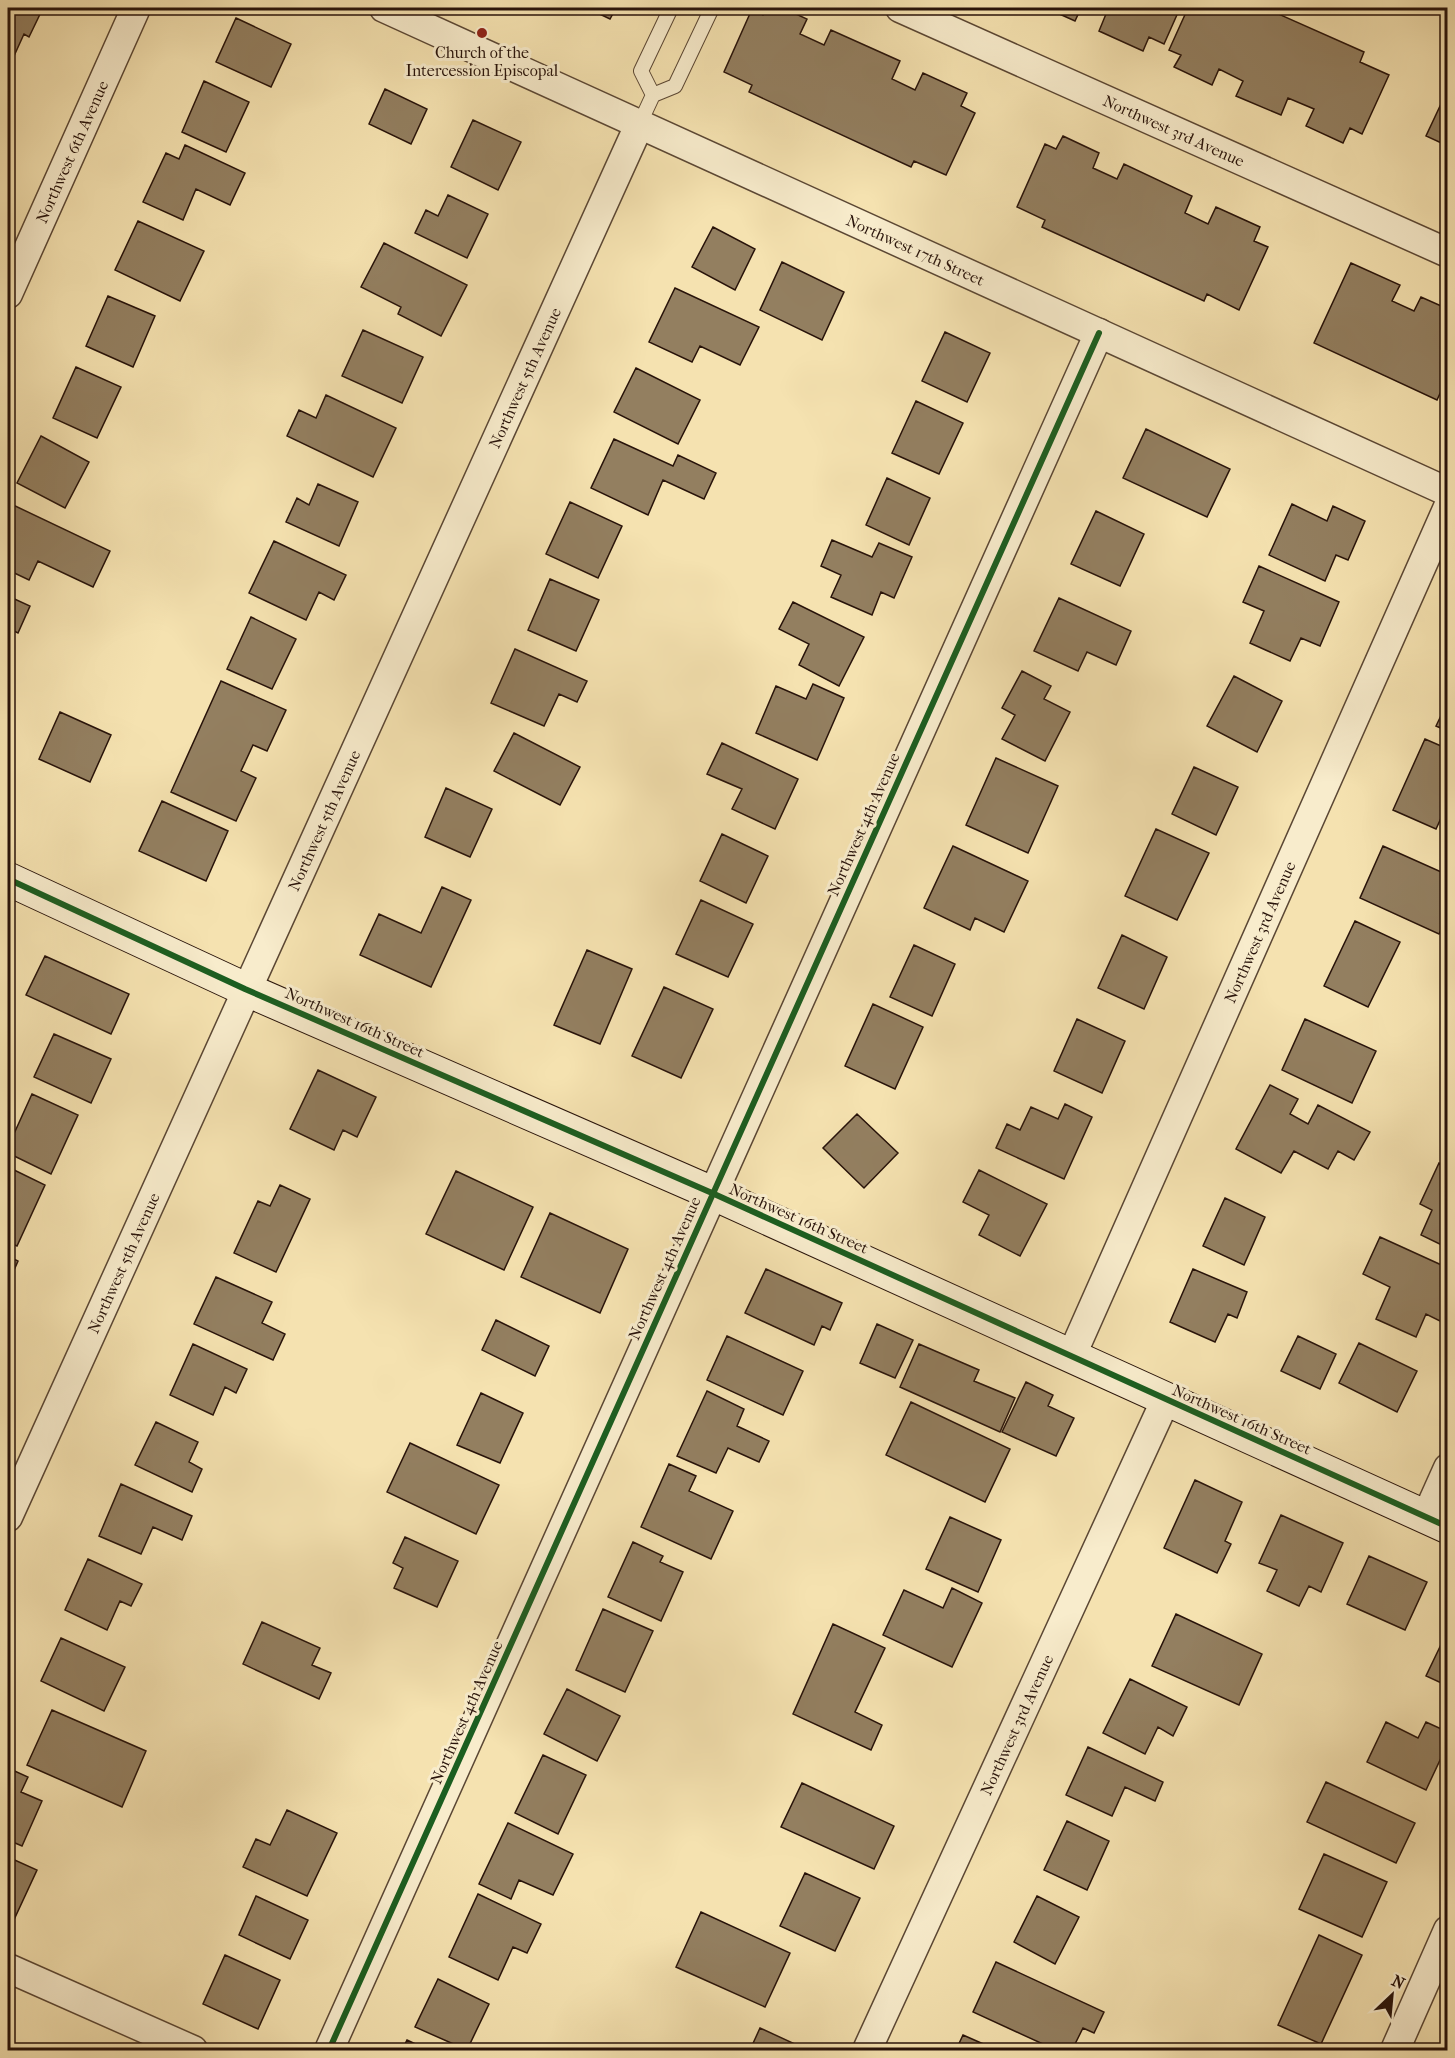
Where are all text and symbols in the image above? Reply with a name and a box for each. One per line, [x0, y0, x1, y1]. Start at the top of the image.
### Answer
marker: Church of the Intercession Episcopal [475, 26, 489, 40]
place label: Church of the Intercession Episcopal [406, 43, 559, 80]
street label: Northwest 6th Avenue [32, 77, 112, 226]
street label: Northwest 3rd Avenue [1100, 91, 1247, 171]
street label: Northwest 17th Street [843, 211, 988, 290]
street label: Northwest 5th Avenue [485, 304, 565, 451]
street label: Northwest 5th Avenue [284, 747, 364, 894]
street label: Northwest 4th Avenue [823, 750, 904, 899]
street label: Northwest 3rd Avenue [1220, 858, 1300, 1006]
street label: Northwest 16th Street [282, 983, 428, 1062]
street label: Northwest 16th Street [726, 1179, 872, 1258]
street label: Northwest 5th Avenue [84, 1190, 164, 1336]
street label: Northwest 4th Avenue [624, 1194, 705, 1343]
street label: Northwest 16th Street [1169, 1380, 1315, 1459]
street label: Northwest 4th Avenue [426, 1638, 507, 1787]
street label: Northwest 3rd Avenue [976, 1651, 1057, 1798]
north arrow [1362, 1965, 1422, 2025]
text: N [1389, 1971, 1409, 1994]

